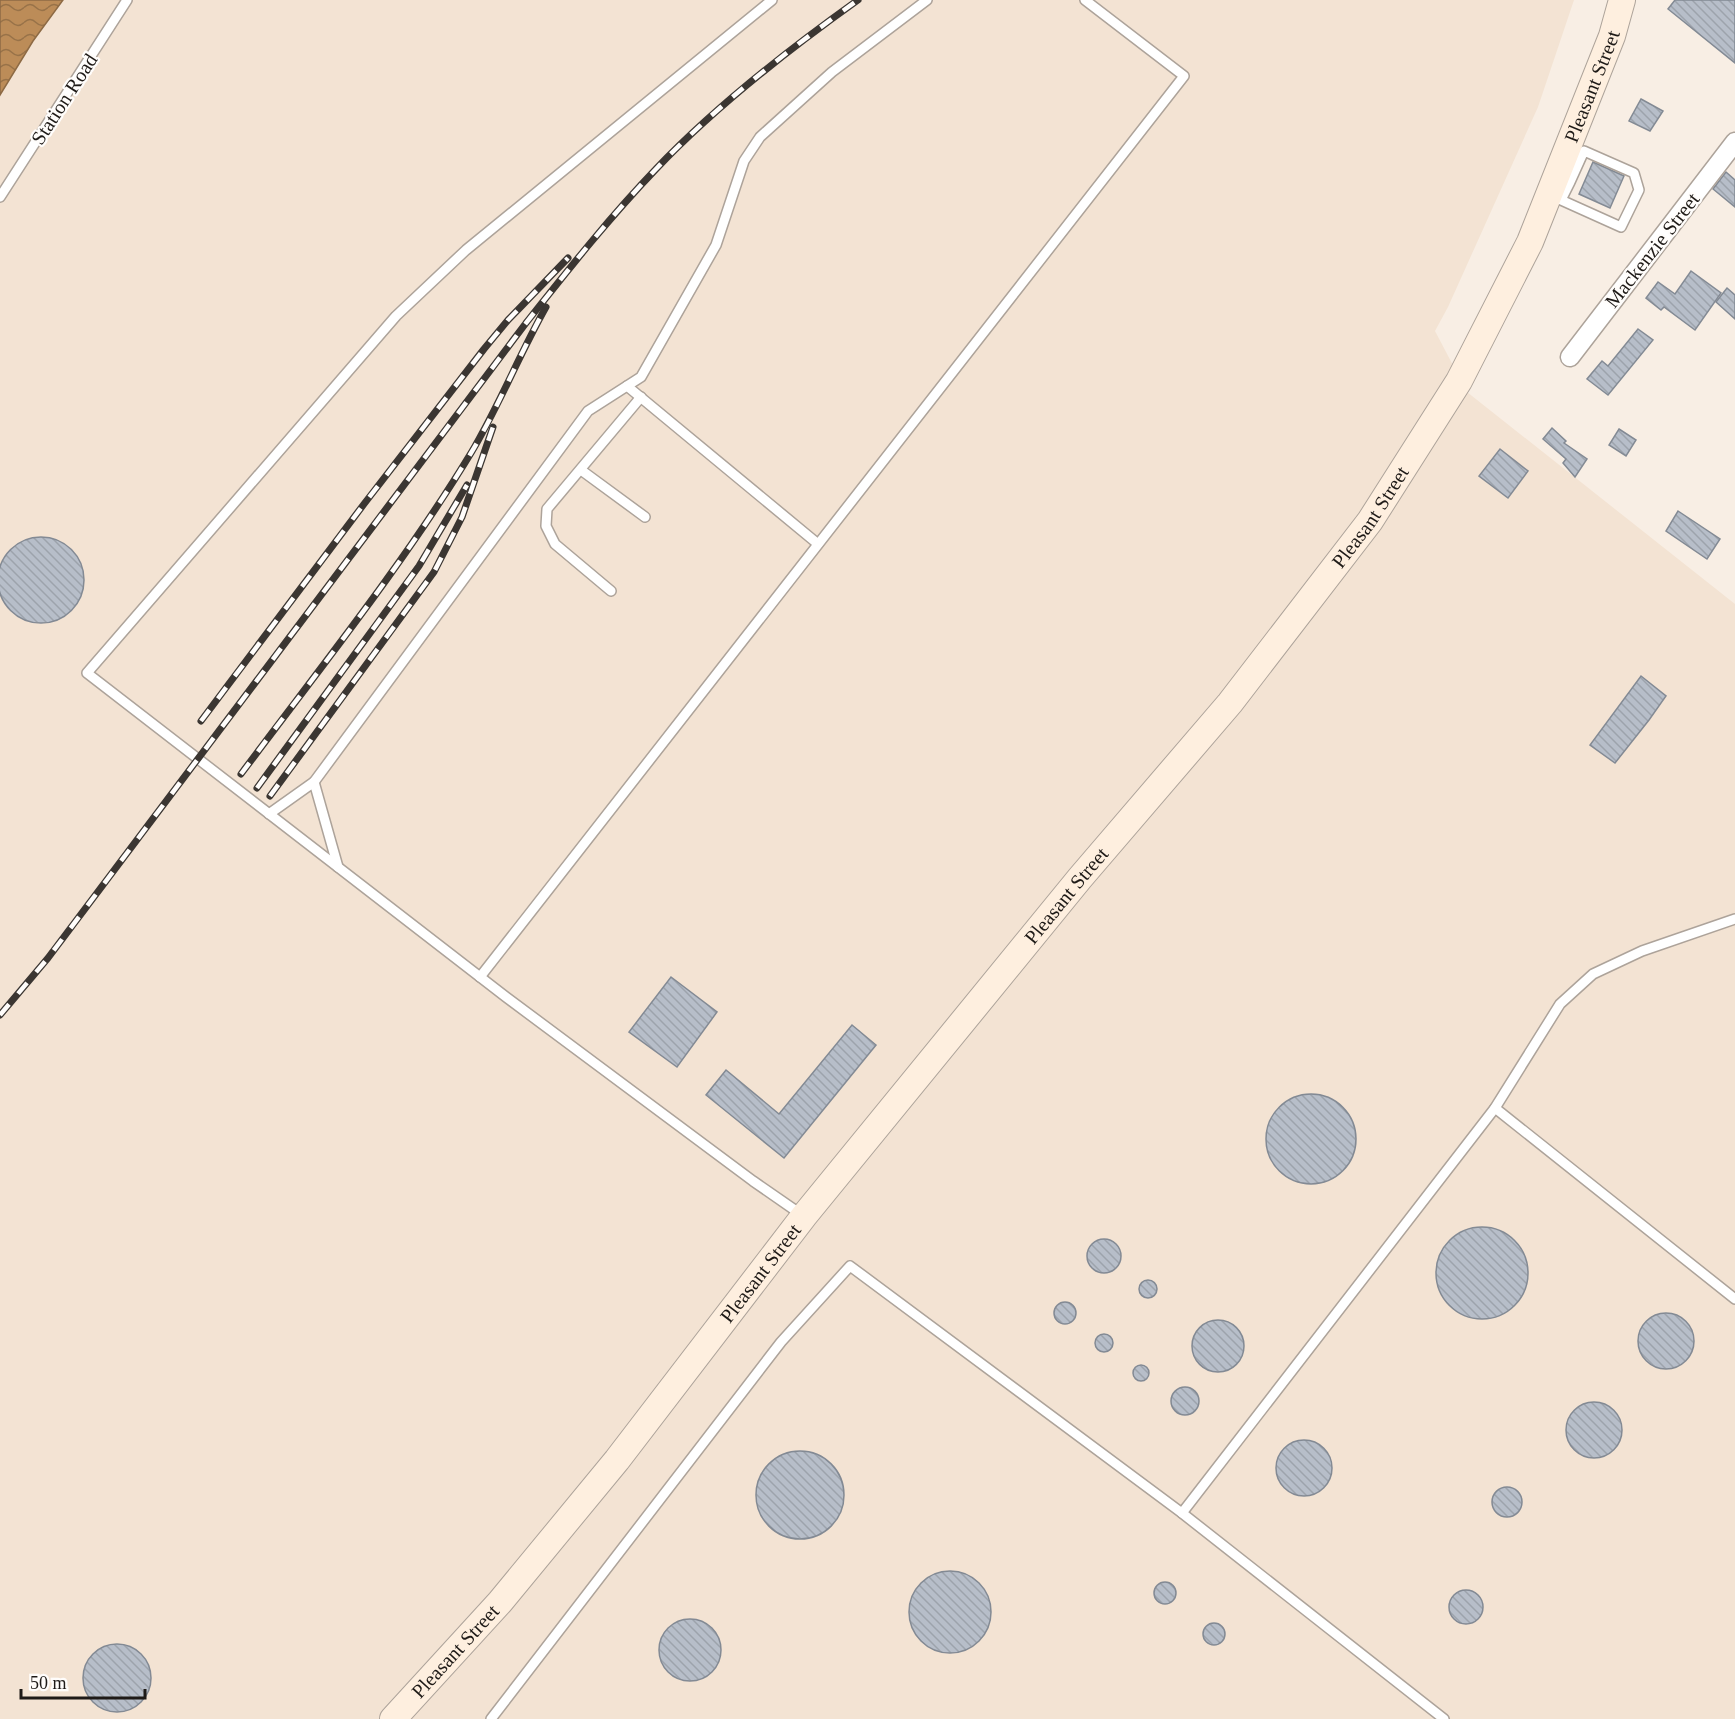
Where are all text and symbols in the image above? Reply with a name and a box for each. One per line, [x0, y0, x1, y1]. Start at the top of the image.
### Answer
street label: Pleasant Street [1560, 28, 1624, 145]
street label: Station Road [26, 49, 102, 149]
street label: Mackenzie Street [1600, 188, 1704, 312]
street label: Pleasant Street [1327, 462, 1413, 572]
street label: Pleasant Street [1020, 843, 1113, 948]
street label: Pleasant Street [715, 1219, 805, 1327]
street label: Pleasant Street [407, 1600, 503, 1702]
scale bar [21, 1662, 146, 1700]
text: 50 m [30, 1673, 67, 1693]

